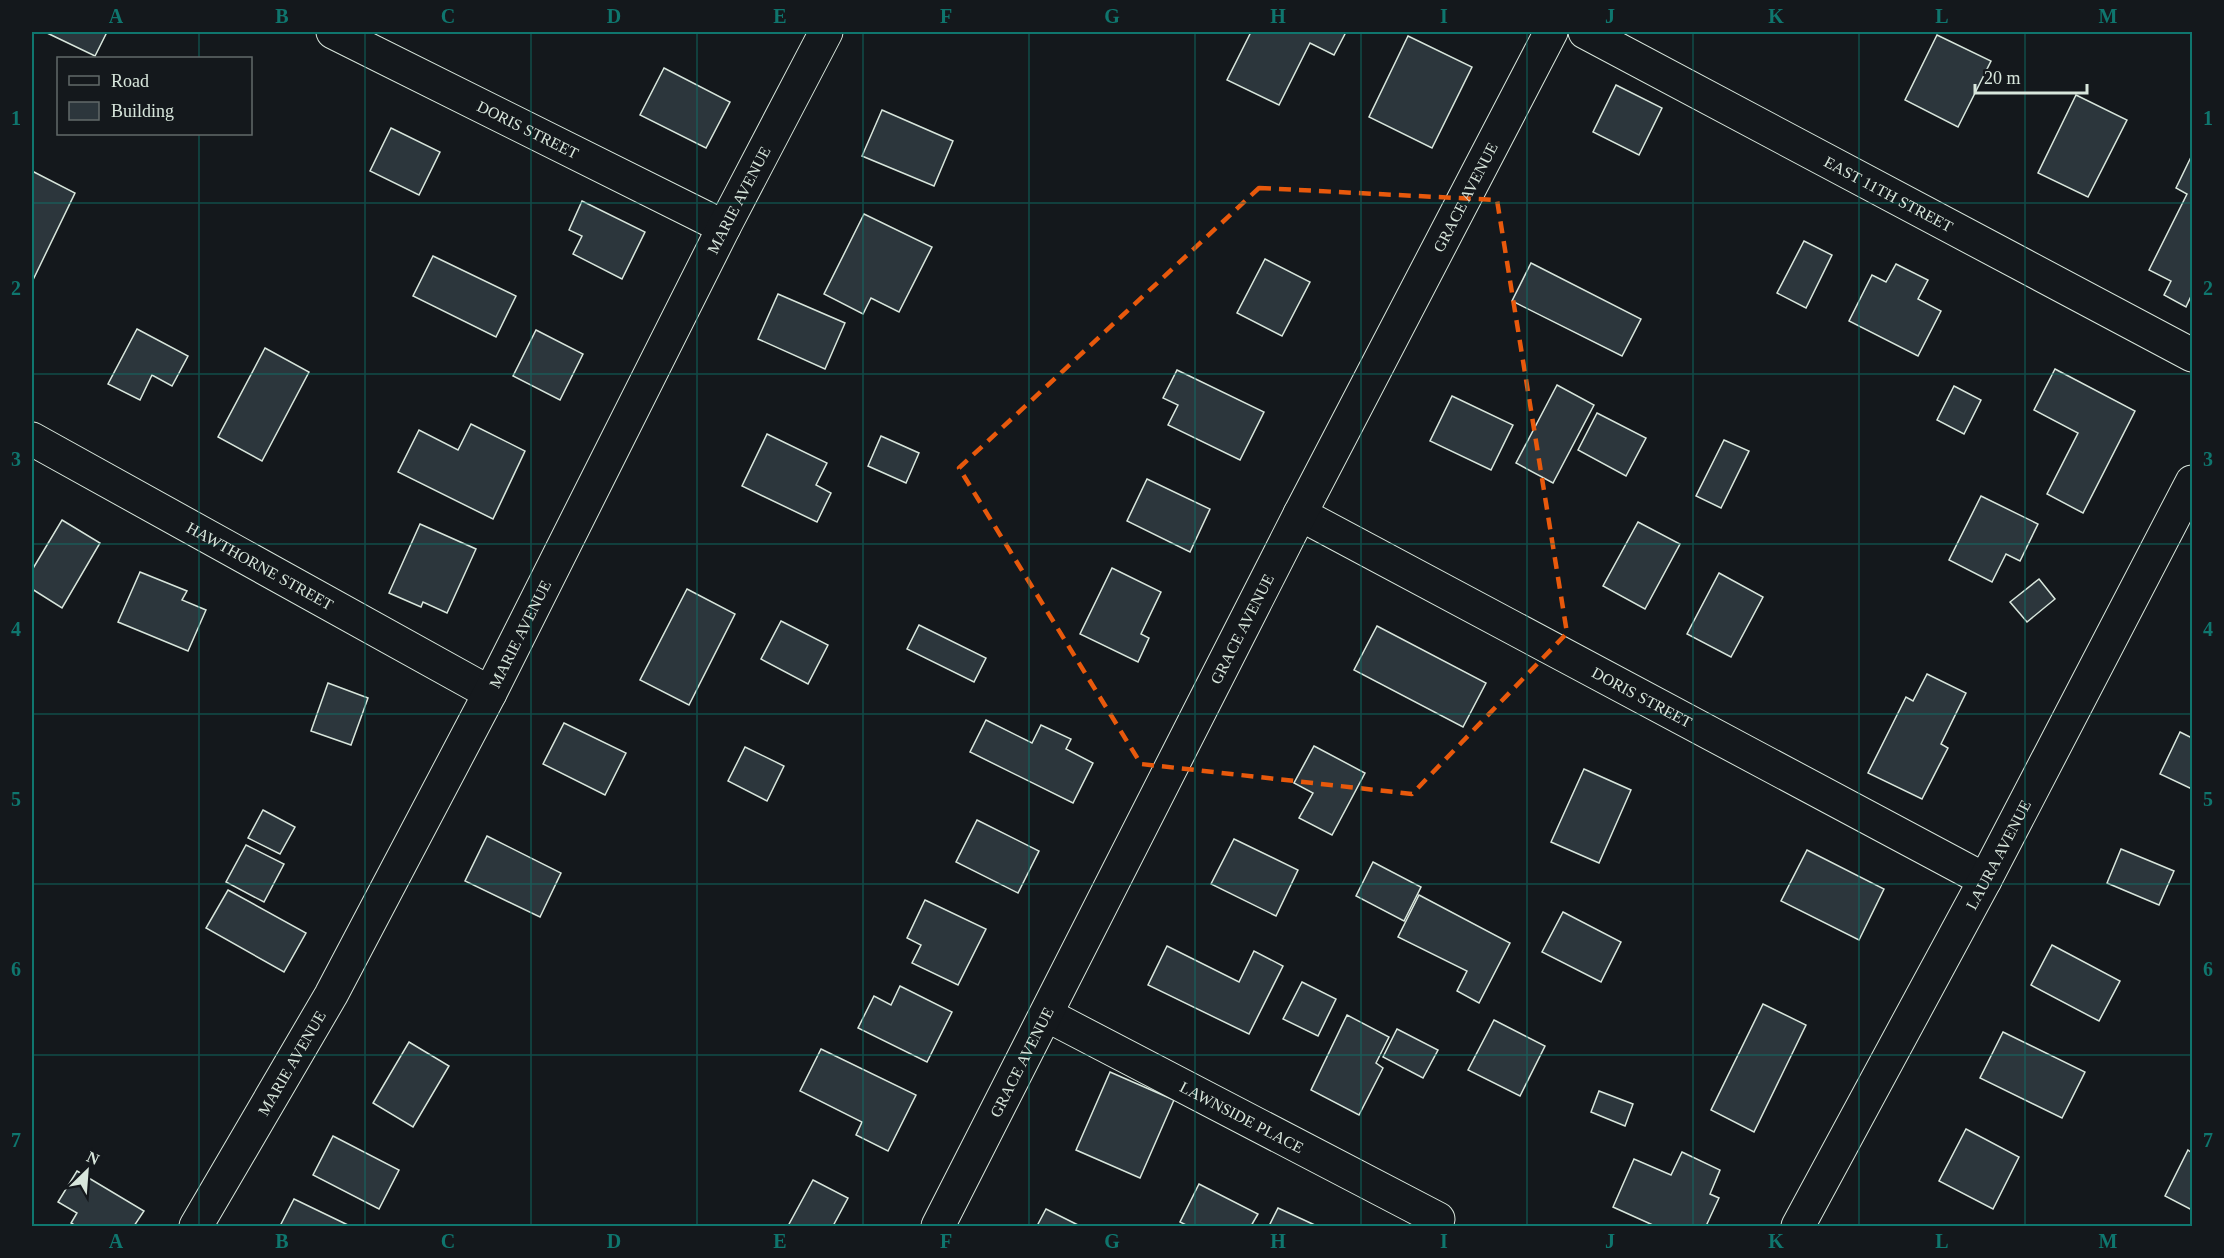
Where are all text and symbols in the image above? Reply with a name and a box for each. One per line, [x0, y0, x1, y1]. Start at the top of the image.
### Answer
text: A [109, 5, 124, 27]
text: B [275, 5, 289, 27]
text: C [441, 5, 455, 27]
text: D [607, 5, 621, 27]
text: E [773, 5, 787, 27]
text: F [940, 5, 952, 27]
text: G [1104, 5, 1120, 27]
text: H [1270, 5, 1286, 27]
text: I [1440, 5, 1448, 27]
text: J [1605, 5, 1615, 27]
text: K [1768, 5, 1784, 27]
text: L [1935, 5, 1949, 27]
text: M [2099, 5, 2118, 27]
legend [57, 57, 252, 135]
scale bar [1975, 57, 2088, 95]
text: 20 m [1984, 68, 2021, 88]
text: Road [111, 71, 149, 91]
street label: DORIS STREET [475, 97, 582, 162]
text: Building [111, 101, 174, 121]
text: 1 [11, 107, 21, 129]
text: 1 [2203, 107, 2213, 129]
street label: GRACE AVENUE [1429, 139, 1501, 255]
street label: MARIE AVENUE [704, 143, 773, 256]
street label: EAST 11TH STREET [1821, 152, 1956, 235]
text: 2 [11, 277, 21, 299]
text: 2 [2203, 277, 2213, 299]
text: 3 [11, 448, 21, 470]
text: 3 [2203, 448, 2213, 470]
street label: HAWTHORNE STREET [184, 518, 337, 613]
street label: GRACE AVENUE [1207, 571, 1277, 687]
street label: MARIE AVENUE [486, 577, 554, 691]
text: 4 [11, 618, 21, 640]
text: 4 [2203, 618, 2213, 640]
street label: DORIS STREET [1589, 663, 1695, 731]
text: 5 [11, 788, 21, 810]
text: 5 [2203, 788, 2213, 810]
street label: LAURA AVENUE [1962, 797, 2034, 912]
text: 6 [11, 958, 21, 980]
text: 6 [2203, 958, 2213, 980]
street label: GRACE AVENUE [986, 1004, 1056, 1120]
street label: MARIE AVENUE [254, 1007, 329, 1118]
street label: LAWNSIDE PLACE [1177, 1078, 1307, 1156]
text: 7 [11, 1129, 21, 1151]
text: 7 [2203, 1129, 2213, 1151]
north arrow [57, 1141, 117, 1201]
text: N [84, 1148, 102, 1168]
text: A [109, 1230, 124, 1252]
text: B [275, 1230, 289, 1252]
text: C [441, 1230, 455, 1252]
text: D [607, 1230, 621, 1252]
text: E [773, 1230, 787, 1252]
text: F [940, 1230, 952, 1252]
text: G [1104, 1230, 1120, 1252]
text: H [1270, 1230, 1286, 1252]
text: I [1440, 1230, 1448, 1252]
text: J [1605, 1230, 1615, 1252]
text: K [1768, 1230, 1784, 1252]
text: L [1935, 1230, 1949, 1252]
text: M [2099, 1230, 2118, 1252]

